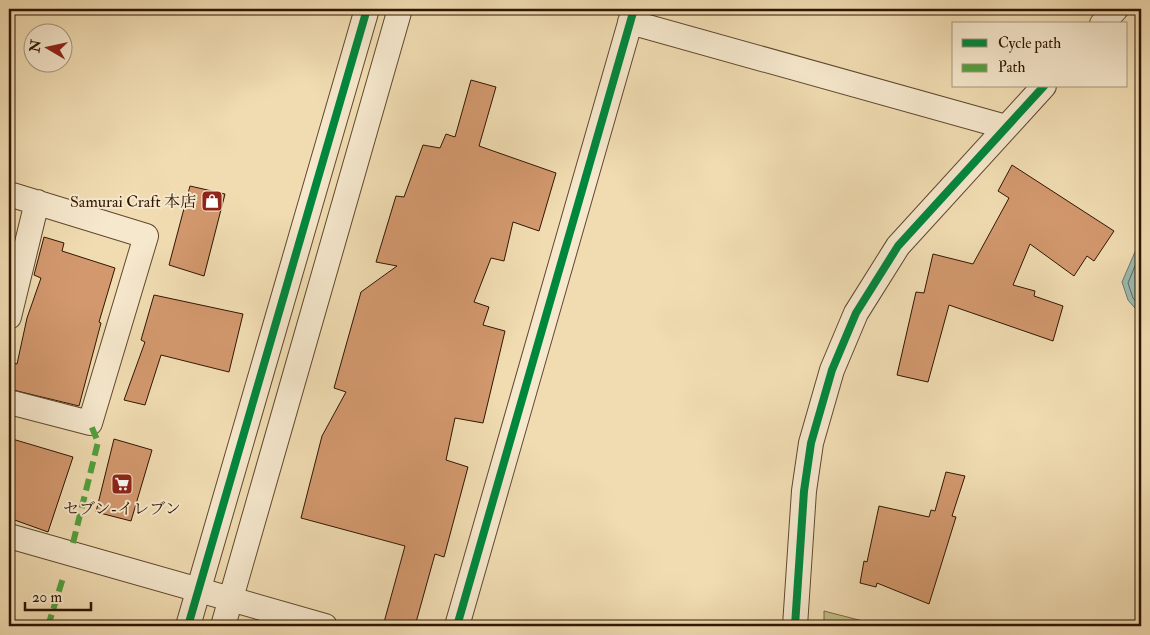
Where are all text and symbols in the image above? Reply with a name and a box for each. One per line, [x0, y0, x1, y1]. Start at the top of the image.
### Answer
north arrow [22, 22, 72, 72]
legend [952, 22, 1128, 88]
text: Cycle path [998, 34, 1061, 54]
text: N [26, 38, 45, 55]
text: Path [998, 58, 1025, 77]
shop icon: Samurai Craft 本店 [200, 189, 224, 213]
place label: Samurai Craft 本店 [70, 192, 196, 212]
supermarket icon: セブン-イレブン [110, 472, 134, 496]
place label: セブン-イレブン [63, 499, 181, 519]
scale bar [25, 580, 91, 612]
text: 20 m [32, 588, 62, 607]

